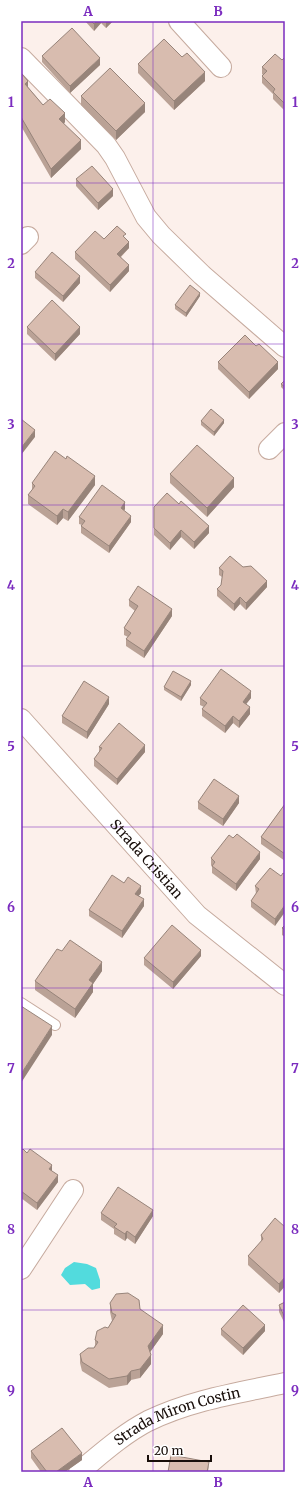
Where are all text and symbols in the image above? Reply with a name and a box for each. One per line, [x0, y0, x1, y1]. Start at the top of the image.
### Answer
text: A [82, 3, 93, 20]
text: B [213, 3, 223, 20]
text: 1 [8, 94, 14, 111]
text: 1 [292, 94, 298, 111]
text: 2 [7, 255, 15, 272]
text: 2 [291, 255, 299, 272]
text: 3 [7, 416, 15, 433]
text: 3 [291, 416, 299, 433]
text: 4 [7, 577, 16, 594]
text: 4 [291, 577, 300, 594]
text: 5 [7, 738, 15, 755]
text: 5 [291, 738, 299, 755]
street label: Strada Cristian [106, 815, 187, 902]
text: 6 [7, 899, 15, 916]
text: 6 [291, 899, 299, 916]
text: 7 [7, 1060, 15, 1077]
text: 7 [291, 1060, 299, 1077]
text: 8 [7, 1221, 15, 1238]
text: 8 [291, 1221, 299, 1238]
text: 9 [7, 1382, 15, 1399]
text: 9 [291, 1382, 299, 1399]
street label: Strada Miron Costin [110, 1383, 242, 1449]
scale bar [148, 1437, 211, 1463]
text: 20 m [154, 1443, 183, 1458]
text: A [82, 1474, 93, 1491]
text: B [213, 1474, 223, 1491]

